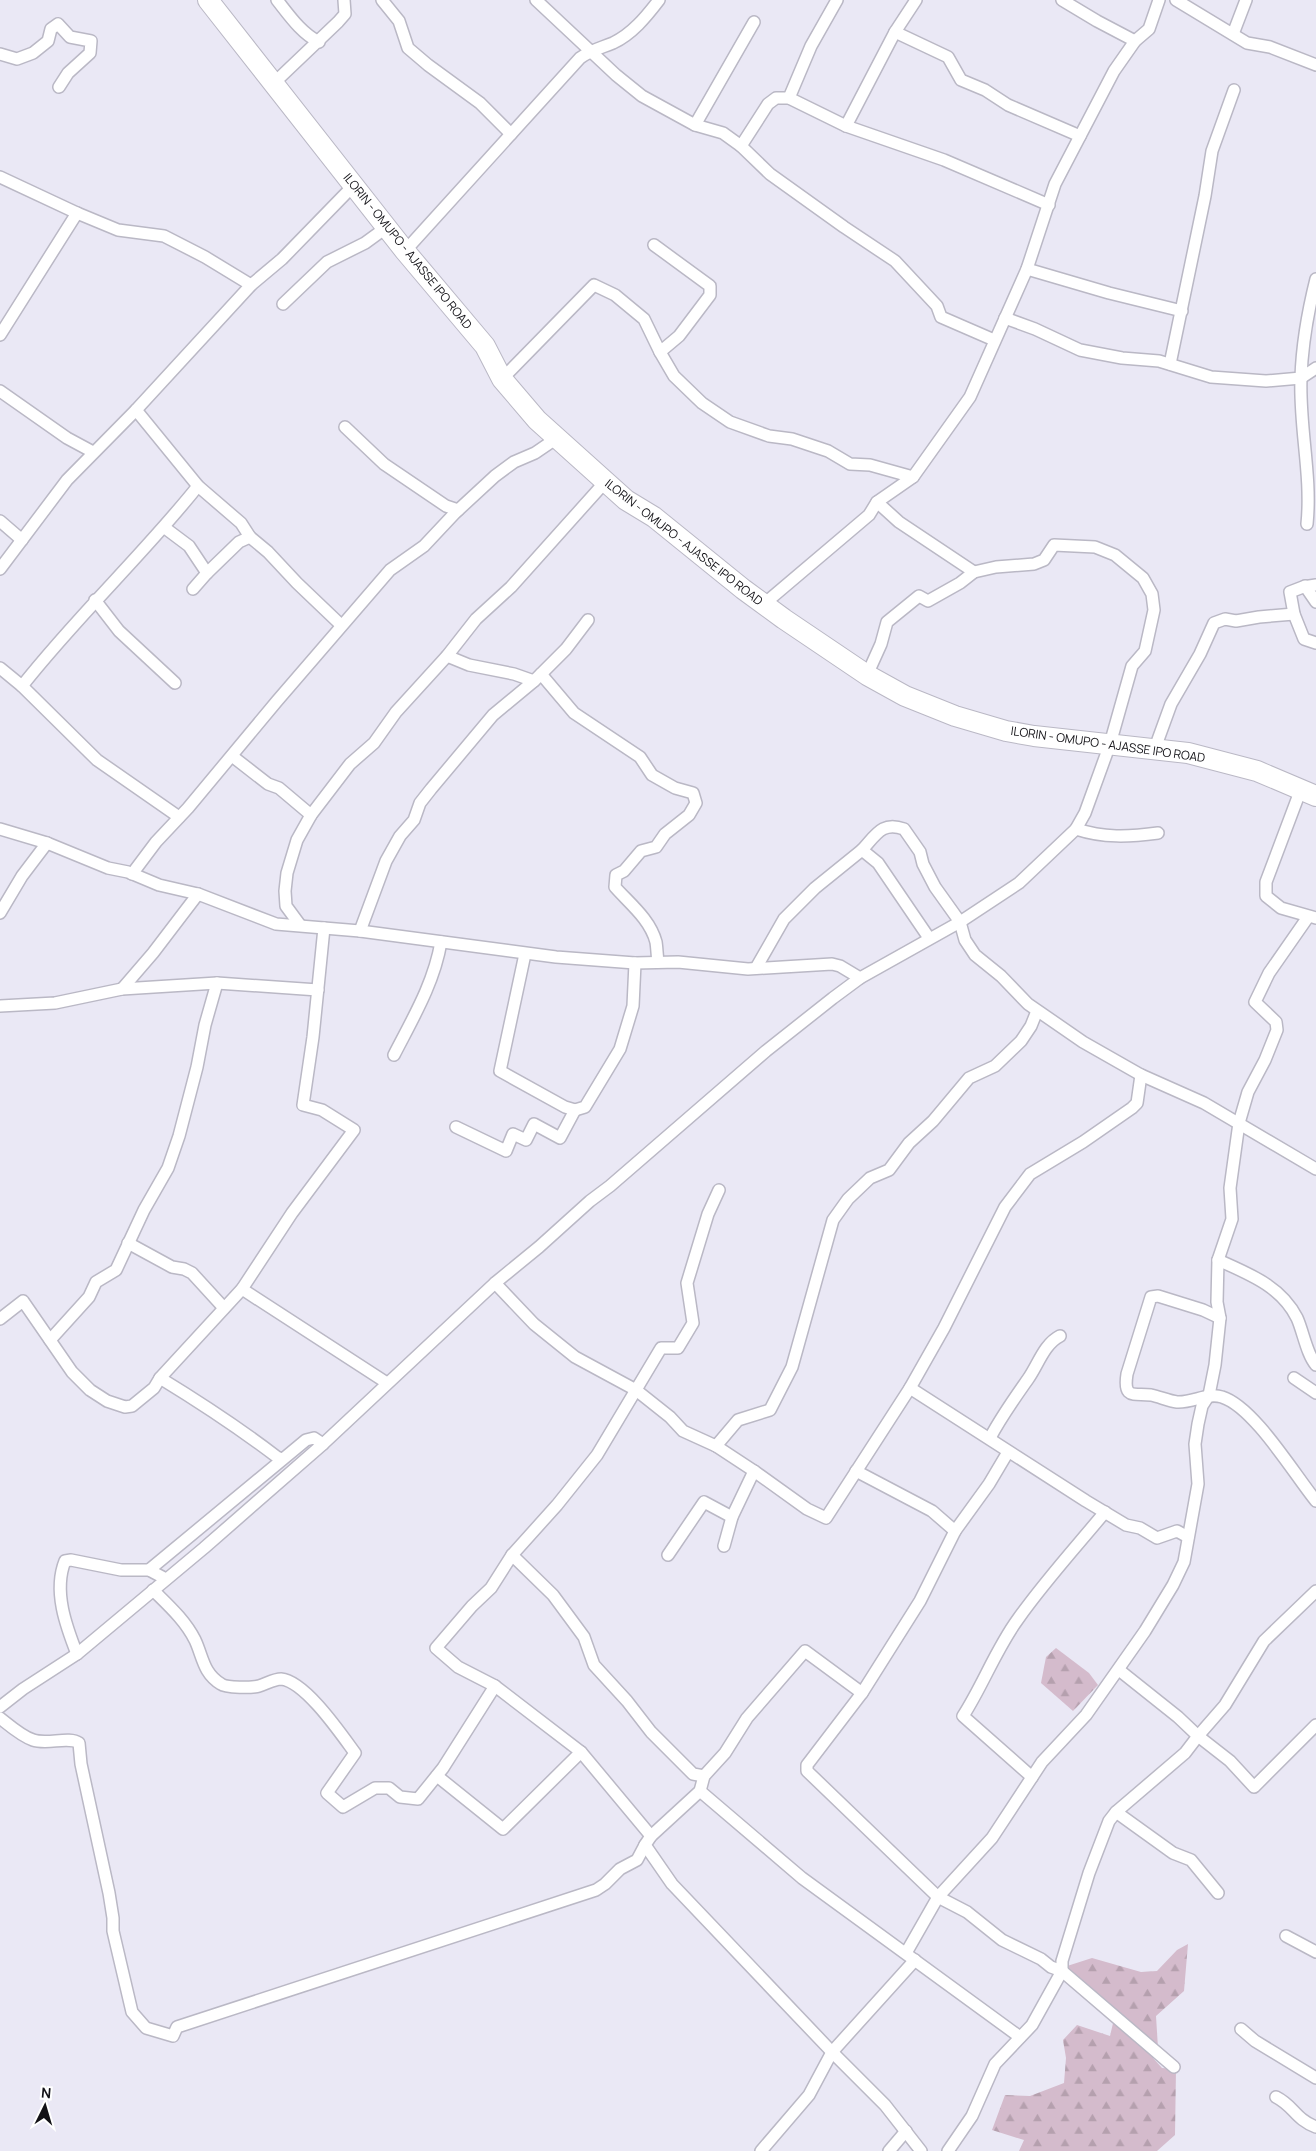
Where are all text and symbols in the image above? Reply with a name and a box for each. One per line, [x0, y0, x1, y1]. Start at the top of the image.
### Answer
street label: ILORIN - OMUPO - AJASSE IPO ROAD [340, 169, 476, 333]
street label: ILORIN - OMUPO - AJASSE IPO ROAD [602, 475, 766, 609]
street label: ILORIN - OMUPO - AJASSE IPO ROAD [1010, 722, 1206, 766]
north arrow [20, 2081, 70, 2131]
text: N [40, 2083, 52, 2102]

